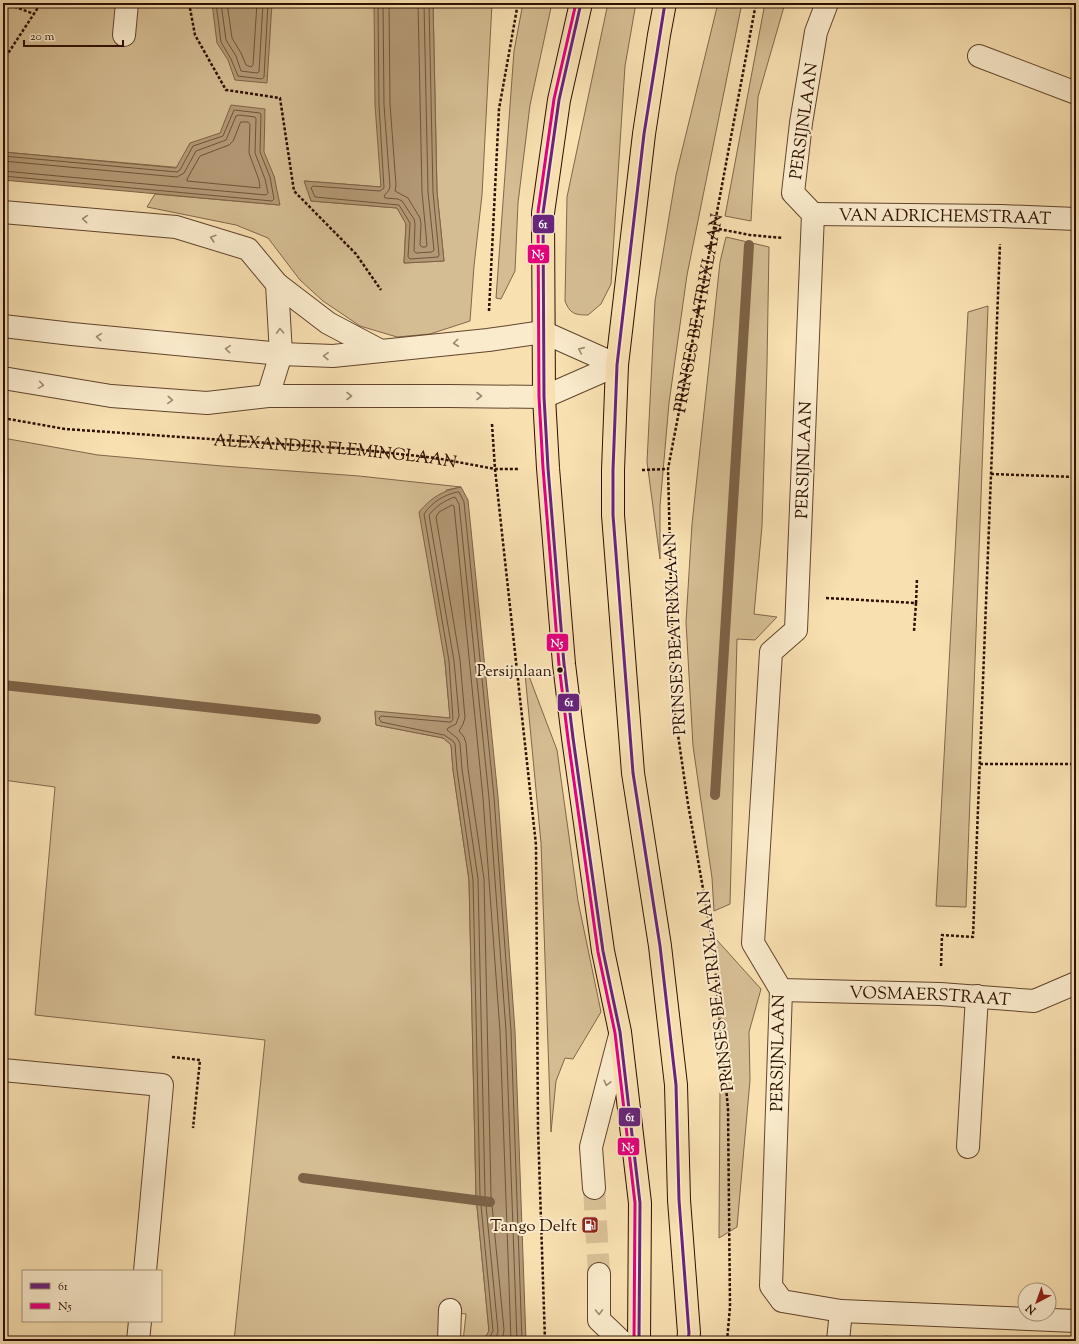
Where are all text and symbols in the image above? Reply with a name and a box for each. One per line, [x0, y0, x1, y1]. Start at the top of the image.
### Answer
scale bar [24, 22, 123, 48]
text: 20 m [30, 28, 55, 46]
street label: PERSIJNLAAN [785, 61, 825, 181]
street label: VAN ADRICHEMSTRAAT [839, 204, 1052, 232]
street label: PRINSES BEATRIXLAAN [669, 212, 730, 415]
line badge: 61 [532, 214, 555, 234]
one-way arrow [82, 215, 88, 224]
text: 61 [538, 217, 548, 233]
one-way arrow [209, 234, 216, 243]
line badge: N5 [527, 244, 550, 264]
text: N5 [531, 247, 544, 263]
one-way arrow [275, 328, 284, 334]
one-way arrow [96, 333, 102, 342]
one-way arrow [453, 338, 459, 347]
one-way arrow [225, 345, 231, 354]
one-way arrow [578, 346, 585, 354]
one-way arrow [323, 352, 329, 360]
one-way arrow [38, 381, 44, 389]
one-way arrow [346, 392, 352, 400]
one-way arrow [476, 392, 482, 400]
one-way arrow [167, 396, 173, 405]
street label: PERSIJNLAAN [791, 401, 819, 519]
street label: ALEXANDER FLEMINGLAAN [213, 429, 458, 476]
street label: PRINSES BEATRIXLAAN [659, 532, 693, 736]
line badge: N5 [546, 633, 569, 652]
text: N5 [550, 636, 563, 652]
place label: Persijnlaan [477, 661, 553, 684]
marker: Persijnlaan [555, 665, 565, 675]
line badge: 61 [557, 693, 580, 712]
text: 61 [564, 695, 574, 711]
street label: PRINSES BEATRIXLAAN [693, 889, 741, 1093]
street label: VOSMAERSTRAAT [849, 982, 1011, 1013]
street label: PERSIJNLAAN [766, 994, 792, 1112]
one-way arrow [604, 1080, 612, 1086]
line badge: 61 [618, 1107, 641, 1127]
text: 61 [625, 1110, 635, 1126]
line badge: N5 [617, 1137, 640, 1156]
text: N5 [621, 1140, 634, 1156]
place label: Tango Delft [490, 1215, 577, 1239]
fuel station icon: Tango Delft [580, 1215, 600, 1235]
legend [22, 1270, 162, 1322]
text: 61 [58, 1278, 68, 1296]
north arrow [1017, 1282, 1057, 1322]
text: N5 [58, 1298, 72, 1316]
text: N [1022, 1300, 1040, 1318]
one-way arrow [595, 1309, 603, 1315]

